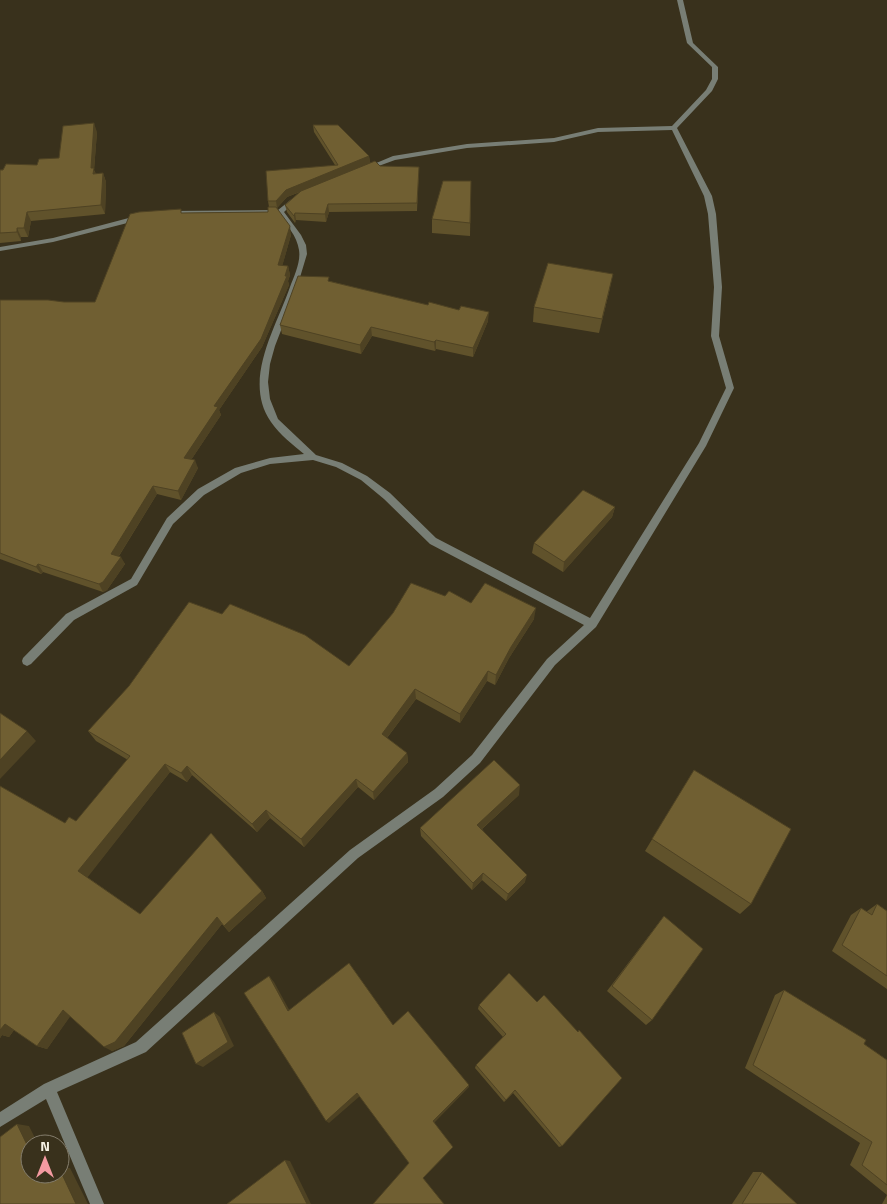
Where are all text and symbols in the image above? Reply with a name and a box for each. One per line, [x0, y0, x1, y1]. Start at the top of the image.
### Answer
north arrow [20, 1134, 70, 1184]
text: N [40, 1135, 50, 1156]

